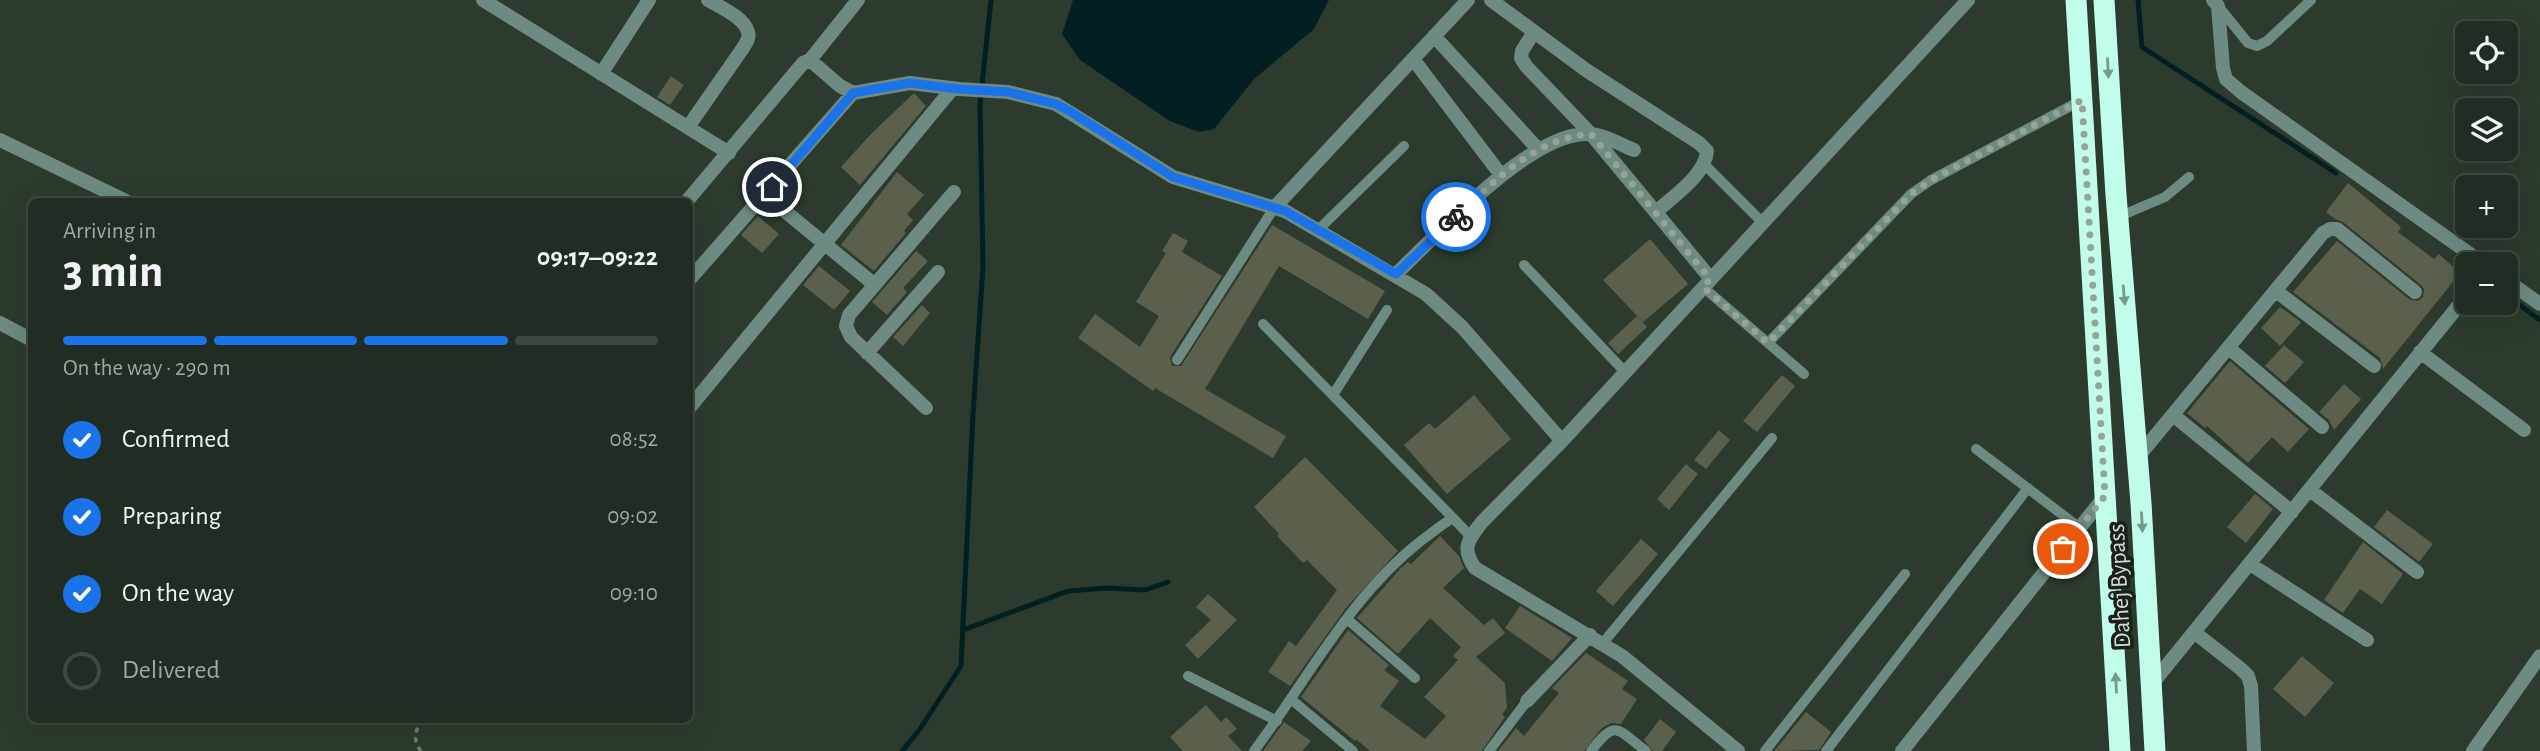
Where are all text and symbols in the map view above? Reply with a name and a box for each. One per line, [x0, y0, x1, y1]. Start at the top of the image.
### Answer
map controls [2455, 21, 2518, 315]
button: locate [2455, 21, 2518, 84]
one-way arrow [2103, 57, 2114, 79]
button: layers [2455, 98, 2518, 161]
pin [742, 157, 802, 217]
icon: home [753, 168, 791, 206]
button: + [2455, 175, 2518, 238]
courier [1421, 182, 1491, 252]
icon: bike [1437, 198, 1475, 236]
text: Arriving in [63, 220, 156, 243]
text: 09:17–09:22 [537, 244, 658, 270]
text: 3 min [63, 249, 163, 295]
button: − [2455, 252, 2518, 315]
one-way arrow [2119, 284, 2130, 306]
text: On the way · 290 m [63, 357, 231, 380]
icon: check [63, 421, 101, 459]
text: Confirmed [122, 426, 230, 452]
text: 08:52 [610, 428, 658, 451]
icon: check [63, 498, 101, 536]
text: Preparing [122, 503, 221, 529]
text: 09:02 [607, 505, 658, 528]
one-way arrow [2137, 511, 2148, 533]
pin [2033, 519, 2093, 579]
street label: Dahej Bypass [2105, 523, 2135, 649]
icon: bag [2044, 530, 2082, 568]
icon: check [63, 575, 101, 613]
text: On the way [122, 580, 234, 606]
text: 09:10 [610, 582, 658, 605]
text: Delivered [122, 657, 220, 683]
one-way arrow [2110, 672, 2121, 694]

